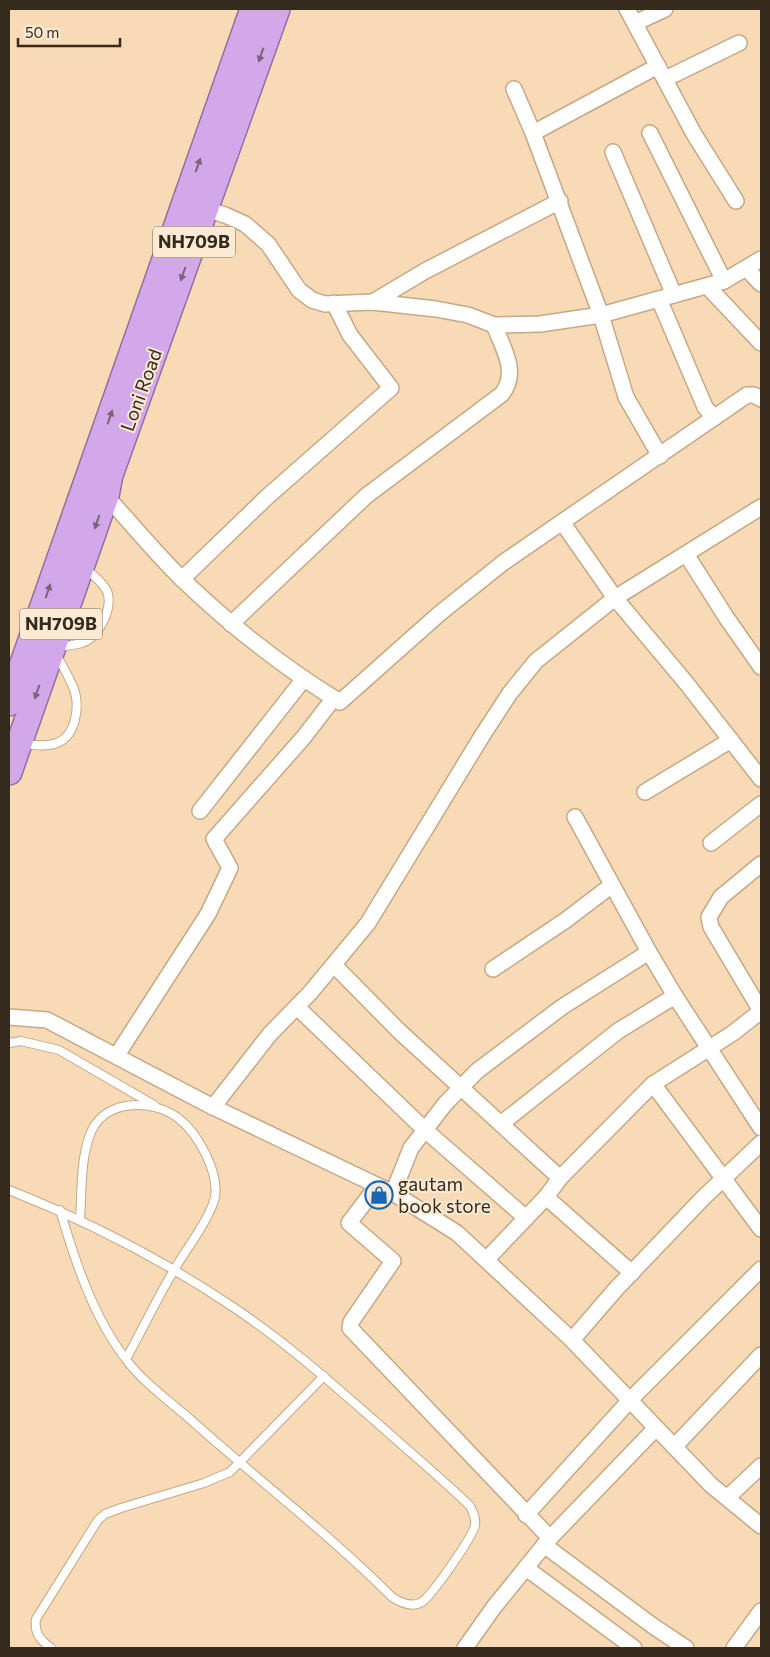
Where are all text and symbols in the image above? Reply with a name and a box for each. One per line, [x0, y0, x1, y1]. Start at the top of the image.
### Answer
scale bar [18, 15, 120, 47]
text: 50 m [25, 23, 59, 41]
one-way arrow [257, 48, 265, 63]
one-way arrow [194, 157, 202, 172]
road number: NH709B [153, 226, 235, 258]
one-way arrow [179, 267, 187, 282]
street label: Loni Road [115, 345, 166, 434]
one-way arrow [106, 410, 114, 425]
one-way arrow [93, 514, 100, 529]
one-way arrow [44, 583, 52, 598]
road number: NH709B [20, 608, 102, 640]
one-way arrow [33, 684, 40, 699]
place label: gautam book store [398, 1172, 491, 1217]
shop icon: gautam book store [364, 1180, 394, 1210]

